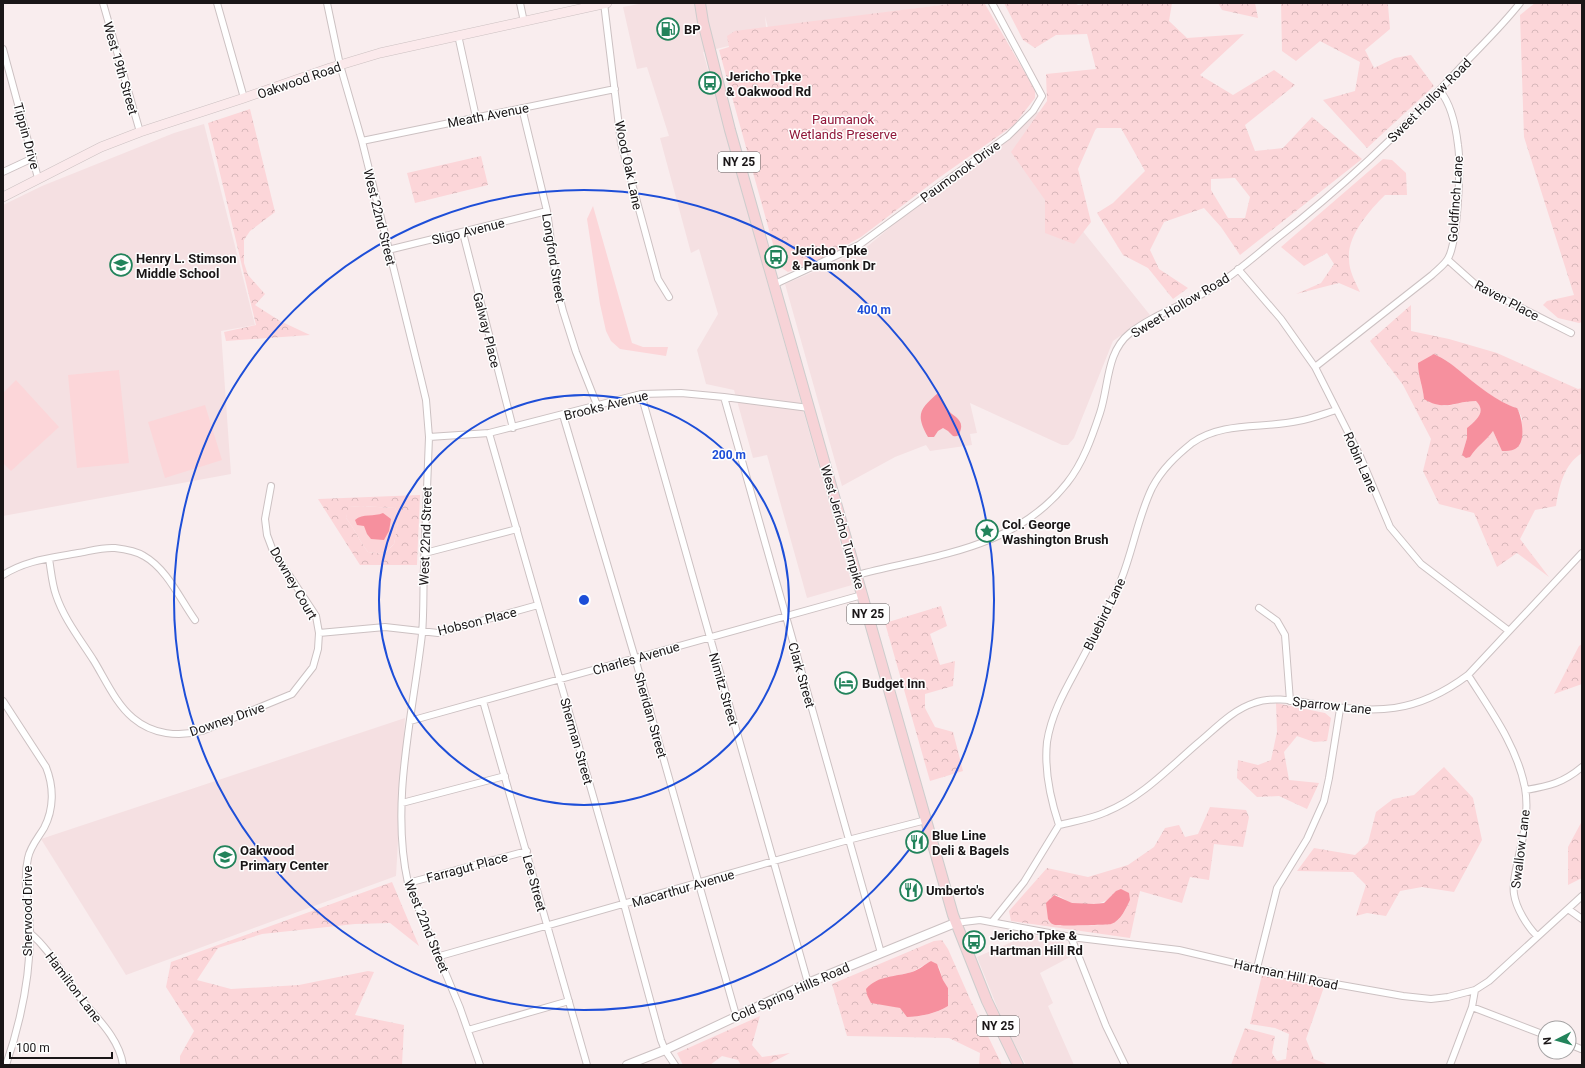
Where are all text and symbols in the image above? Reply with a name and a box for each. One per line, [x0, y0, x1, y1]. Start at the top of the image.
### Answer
fuel station icon: BP [655, 16, 681, 42]
street label: West 19th Street [100, 20, 141, 116]
place label: BP [684, 22, 701, 37]
street label: Sweet Hollow Road [1384, 55, 1474, 145]
street label: Oakwood Road [255, 59, 343, 102]
place label: Jericho Tpke & Oakwood Rd [726, 69, 811, 99]
bus stop icon: Jericho Tpke & Oakwood Rd [697, 70, 723, 96]
street label: Meath Avenue [446, 100, 530, 131]
street label: Tippin Drive [10, 101, 43, 171]
park label: Paumanok Wetlands Preserve [789, 112, 897, 142]
street label: Wood Oak Lane [612, 119, 645, 211]
street label: Paumonok Drive [918, 137, 1003, 205]
road number: NY 25 [718, 152, 760, 172]
street label: Goldfinch Lane [1445, 155, 1466, 243]
street label: West 22nd Street [360, 167, 399, 267]
street label: Longford Street [539, 212, 568, 304]
street label: Sligo Avenue [430, 215, 506, 248]
place label: Jericho Tpke & Paumonk Dr [792, 243, 876, 273]
bus stop icon: Jericho Tpke & Paumonk Dr [763, 244, 789, 270]
place label: Henry L. Stimson Middle School [136, 251, 237, 281]
school or university icon: Henry L. Stimson Middle School [108, 252, 134, 278]
street label: Sweet Hollow Road [1128, 270, 1232, 341]
street label: Raven Place [1472, 277, 1542, 324]
street label: Galway Place [470, 291, 503, 370]
text: 400 m [857, 303, 891, 317]
street label: Brooks Avenue [562, 388, 650, 423]
street label: Robin Lane [1341, 430, 1381, 495]
text: 200 m [712, 448, 746, 462]
street label: West Jericho Turnpike [818, 463, 867, 591]
street label: West 22nd Street [416, 486, 435, 586]
place label: Col. George Washington Brush [1002, 517, 1109, 547]
place icon: Col. George Washington Brush [974, 518, 1000, 544]
street label: Downey Court [267, 544, 320, 622]
street label: Bluebird Lane [1080, 575, 1128, 653]
centre of rings [577, 593, 591, 607]
street label: Hobson Place [436, 604, 518, 639]
road number: NY 25 [847, 604, 889, 624]
street label: Charles Avenue [591, 639, 681, 678]
street label: Clark Street [785, 641, 818, 710]
street label: Nimitz Street [706, 651, 741, 727]
hotel icon: Budget Inn [833, 670, 859, 696]
street label: Sheridan Street [631, 671, 670, 760]
place label: Budget Inn [862, 676, 925, 691]
street label: Sparrow Lane [1292, 694, 1372, 717]
street label: Sherman Street [557, 696, 596, 786]
street label: Downey Drive [188, 700, 267, 739]
street label: Swallow Lane [1508, 809, 1533, 889]
place label: Blue Line Deli & Bagels [932, 828, 1010, 858]
restaurant icon: Blue Line Deli & Bagels [904, 829, 930, 855]
place label: Oakwood Primary Center [240, 843, 329, 873]
school or university icon: Oakwood Primary Center [212, 844, 238, 870]
street label: Farragut Place [425, 849, 510, 886]
street label: Lee Street [520, 853, 549, 913]
street label: Sherwood Drive [20, 866, 35, 956]
street label: Macarthur Avenue [630, 867, 736, 910]
street label: West 22nd Street [401, 877, 452, 975]
restaurant icon: Umberto's [898, 877, 924, 903]
place label: Umberto's [926, 883, 985, 898]
place label: Jericho Tpke & Hartman Hill Rd [990, 928, 1083, 958]
bus stop icon: Jericho Tpke & Hartman Hill Rd [961, 929, 987, 955]
street label: Hamilton Lane [42, 949, 105, 1025]
street label: Hartman Hill Road [1232, 956, 1339, 993]
street label: Cold Spring Hills Road [729, 959, 852, 1025]
road number: NY 25 [977, 1016, 1019, 1036]
north arrow [1537, 1020, 1577, 1060]
scale bar [10, 1034, 112, 1060]
text: N [1541, 1036, 1554, 1046]
text: 100 m [16, 1041, 50, 1055]

